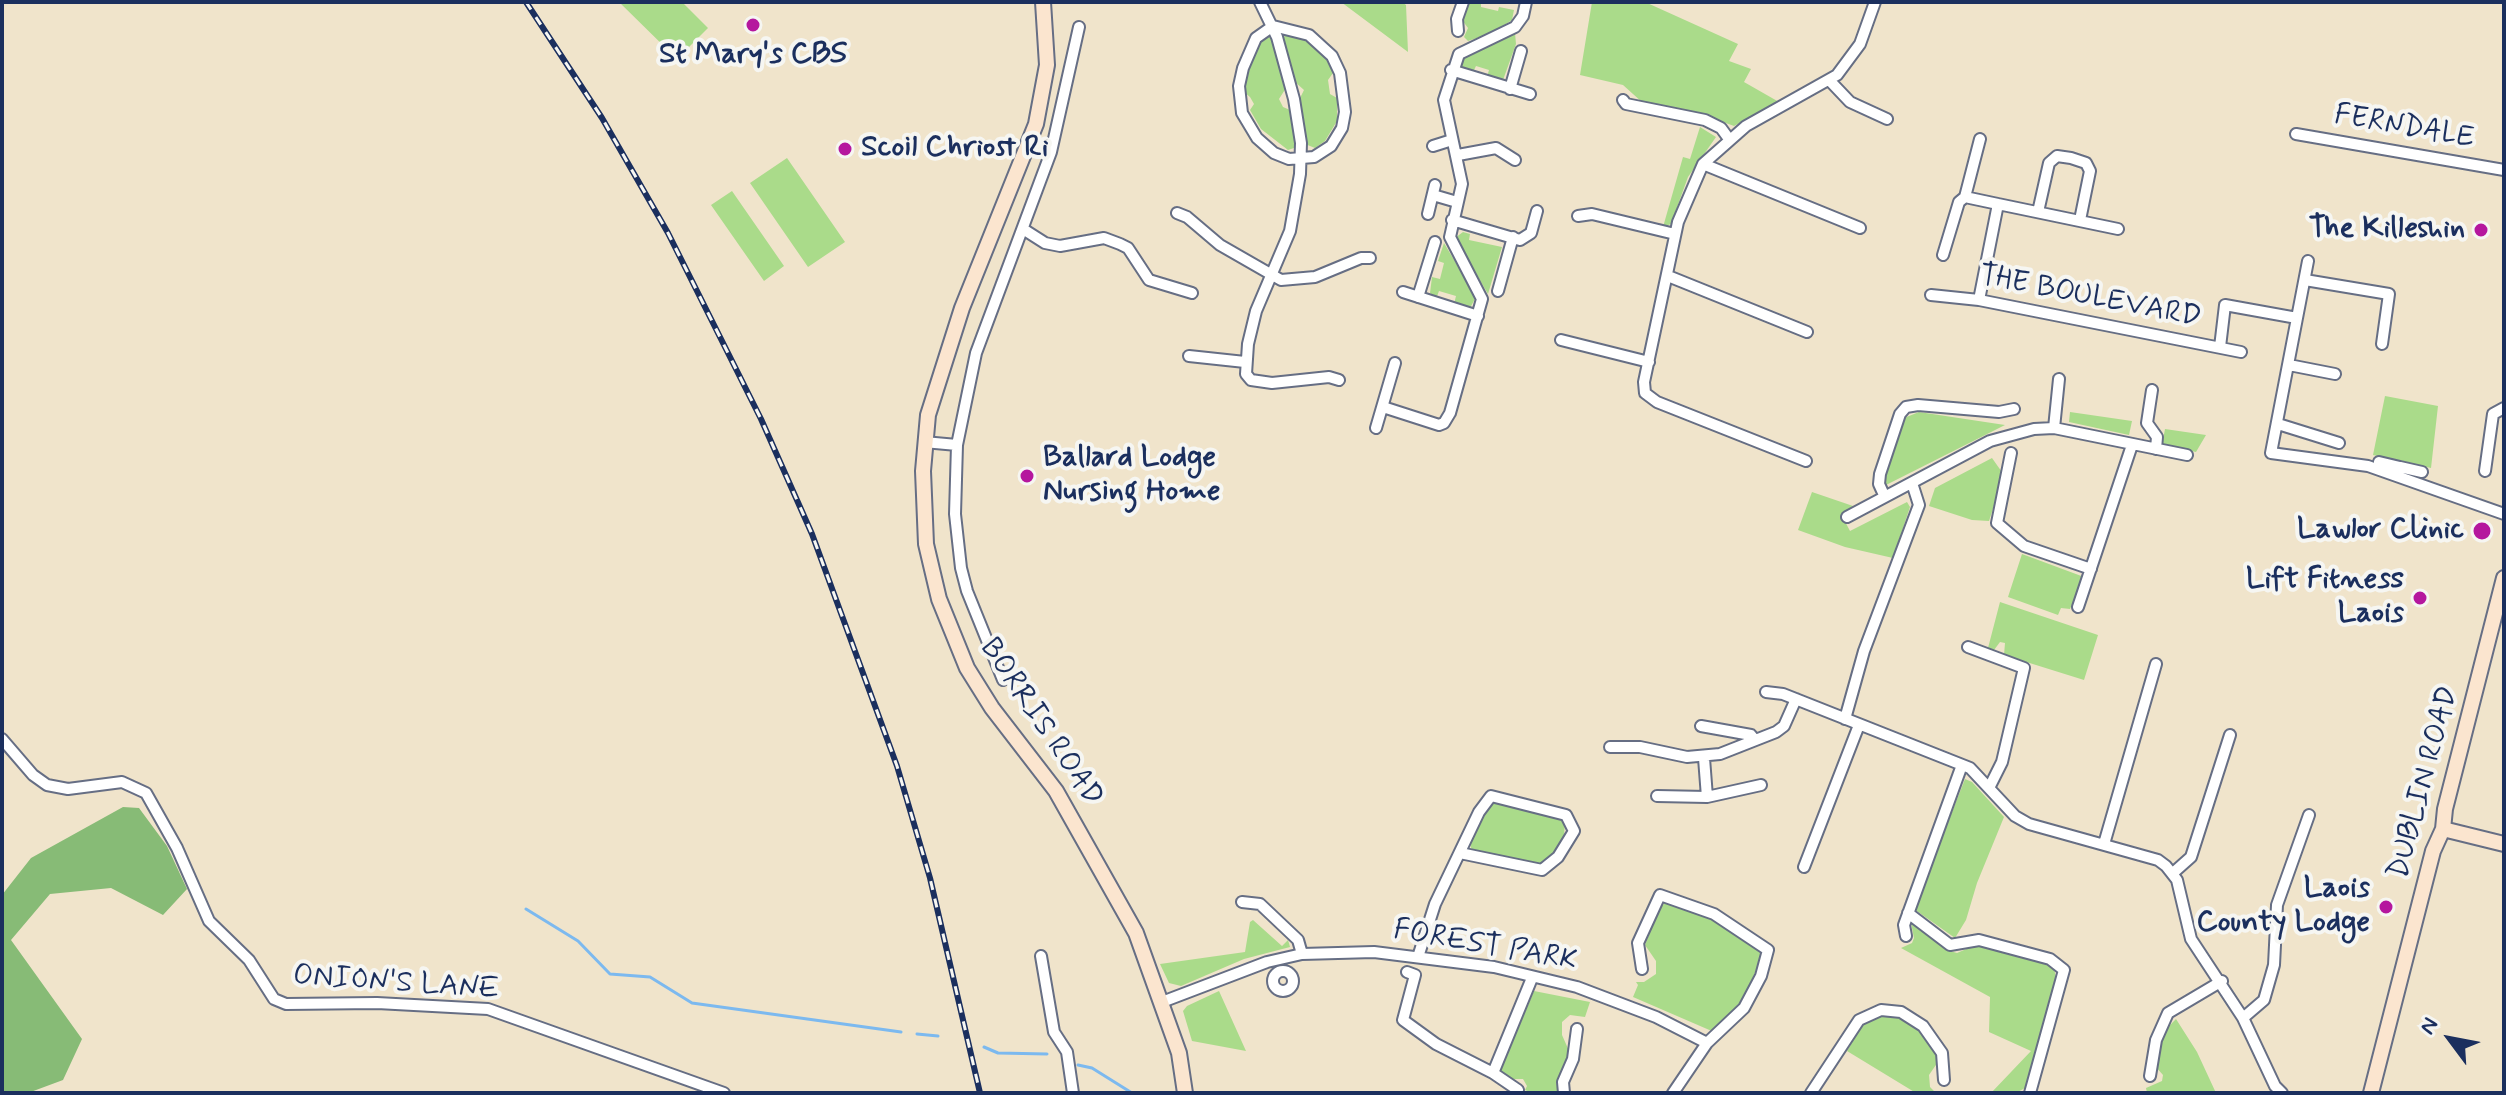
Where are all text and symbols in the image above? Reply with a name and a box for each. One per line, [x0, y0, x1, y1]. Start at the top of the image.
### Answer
marker: St Mary's CBS [744, 16, 762, 34]
place label: St Mary's CBS [659, 38, 847, 74]
street label: FERNDALE [2331, 98, 2477, 158]
place label: Scoil Chriost Ri [861, 131, 1048, 167]
marker: Scoil Chriost Ri [836, 140, 854, 158]
place label: The Killeshin [2309, 212, 2465, 248]
marker: The Killeshin [2472, 221, 2490, 239]
street label: THE BOULEVARD [1976, 259, 2204, 337]
place label: Ballard Lodge Nursing Home [1043, 441, 1220, 512]
marker: Ballard Lodge Nursing Home [1018, 467, 1036, 485]
place label: Lawlor Clinic [2297, 513, 2464, 549]
marker: Lawlor Clinic [2471, 520, 2493, 542]
place label: Lift Fitness Laois [2246, 563, 2404, 634]
marker: Lift Fitness Laois [2411, 589, 2429, 607]
street label: BORRIS ROAD [971, 632, 1109, 814]
street label: DUBLIN ROAD [2382, 683, 2468, 883]
place label: Laois County Lodge [2196, 872, 2370, 942]
marker: Laois County Lodge [2377, 898, 2395, 916]
street label: FOREST PARK [1391, 913, 1579, 981]
street label: ONION'S LANE [292, 959, 500, 1009]
north arrow [2410, 999, 2490, 1079]
text: N [2414, 1013, 2445, 1040]

